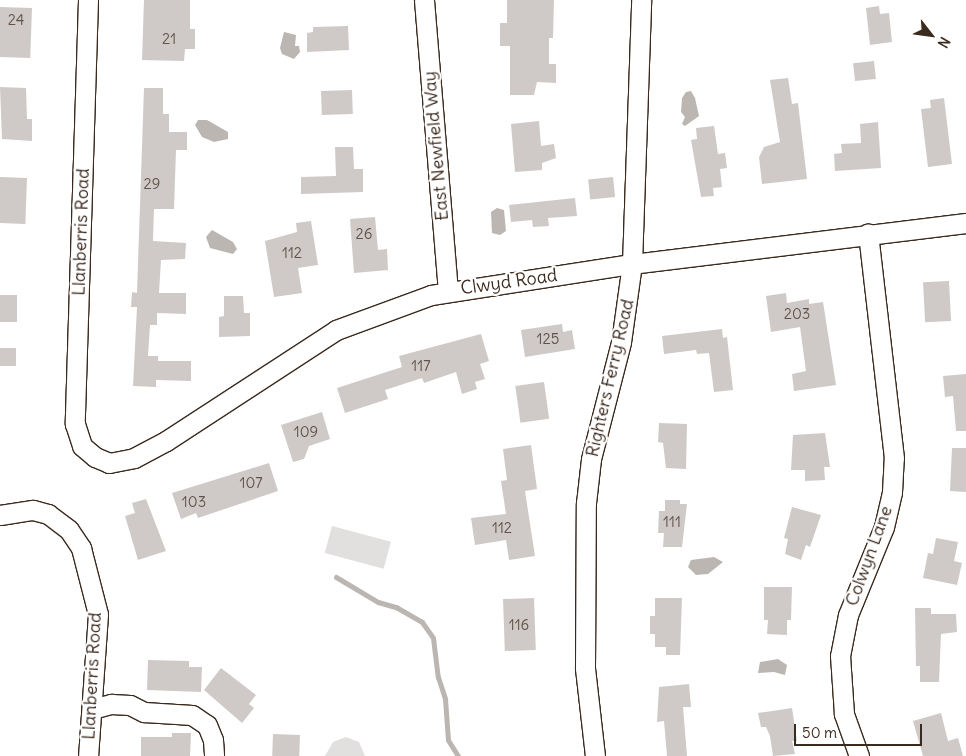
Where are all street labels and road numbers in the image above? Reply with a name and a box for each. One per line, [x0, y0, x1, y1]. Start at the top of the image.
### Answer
street label: East Newfield Way [419, 70, 453, 222]
street label: Llanberris Road [68, 168, 94, 296]
street label: Clwyd Road [459, 265, 559, 299]
street label: Righters Ferry Road [581, 297, 639, 459]
street label: Colwyn Lane [841, 503, 897, 609]
street label: Llanberris Road [78, 612, 106, 740]

